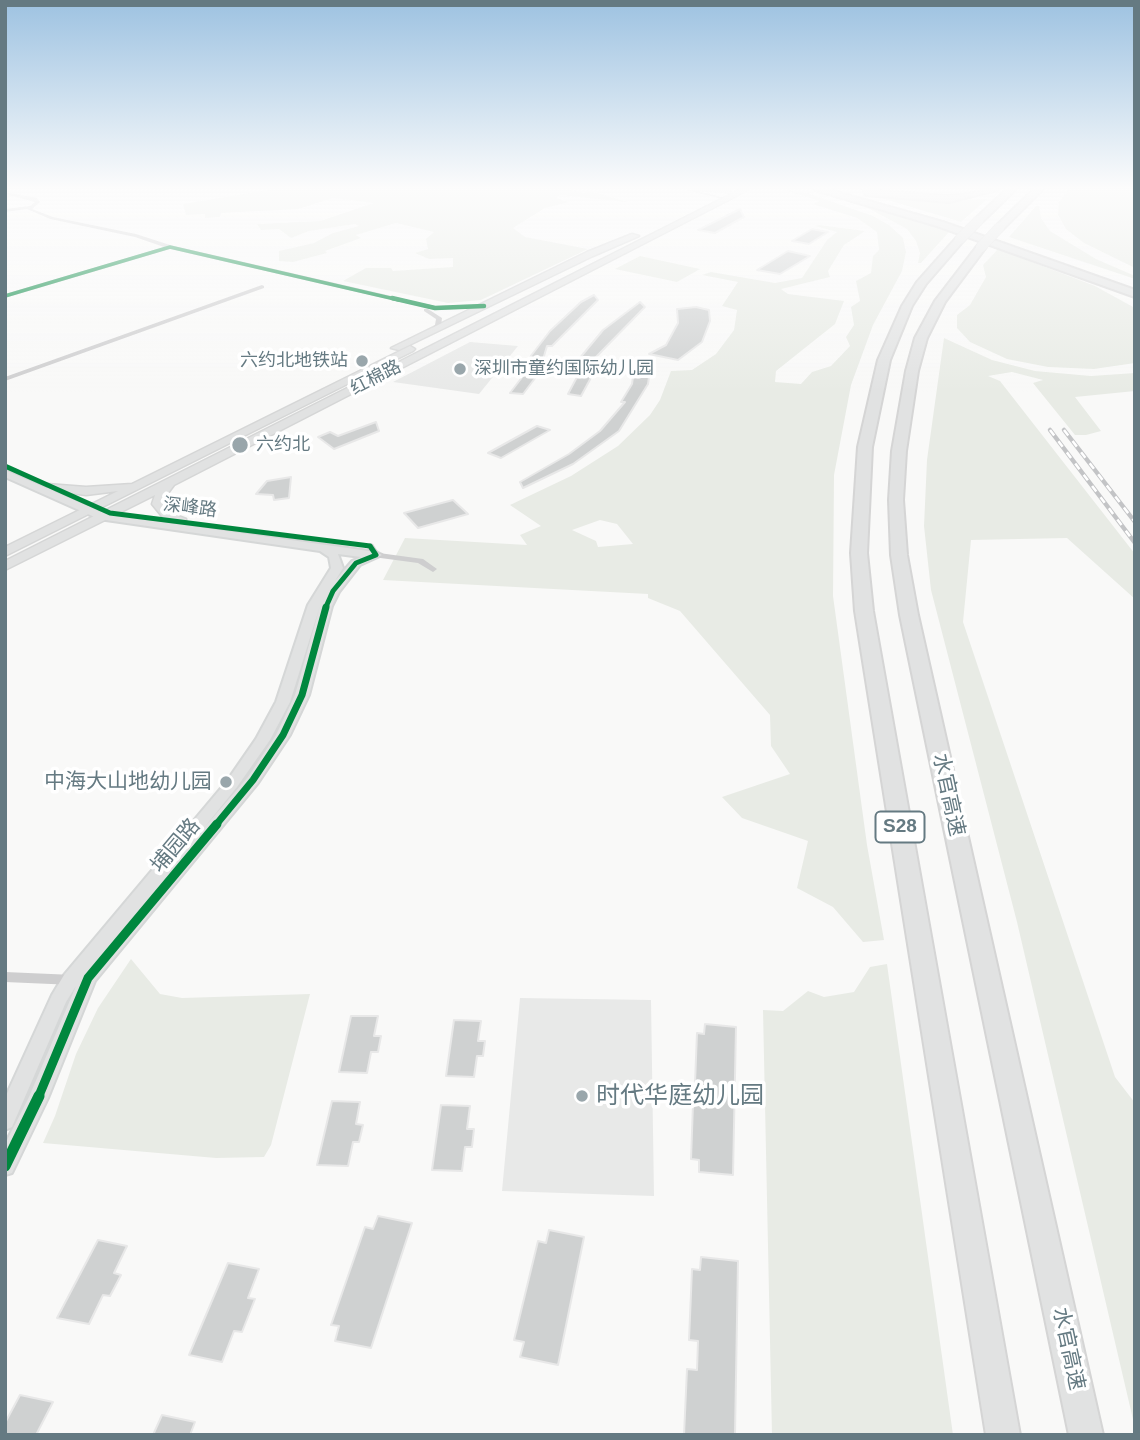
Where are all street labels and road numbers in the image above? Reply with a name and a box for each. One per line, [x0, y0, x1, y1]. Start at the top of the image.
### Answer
street label: 红棉路 [347, 356, 405, 400]
street label: 深峰路 [162, 494, 218, 522]
street label: 水官高速 [927, 751, 969, 839]
road number: S28 [876, 812, 925, 842]
street label: 埔园路 [146, 814, 206, 878]
street label: 水官高速 [1047, 1305, 1089, 1393]

